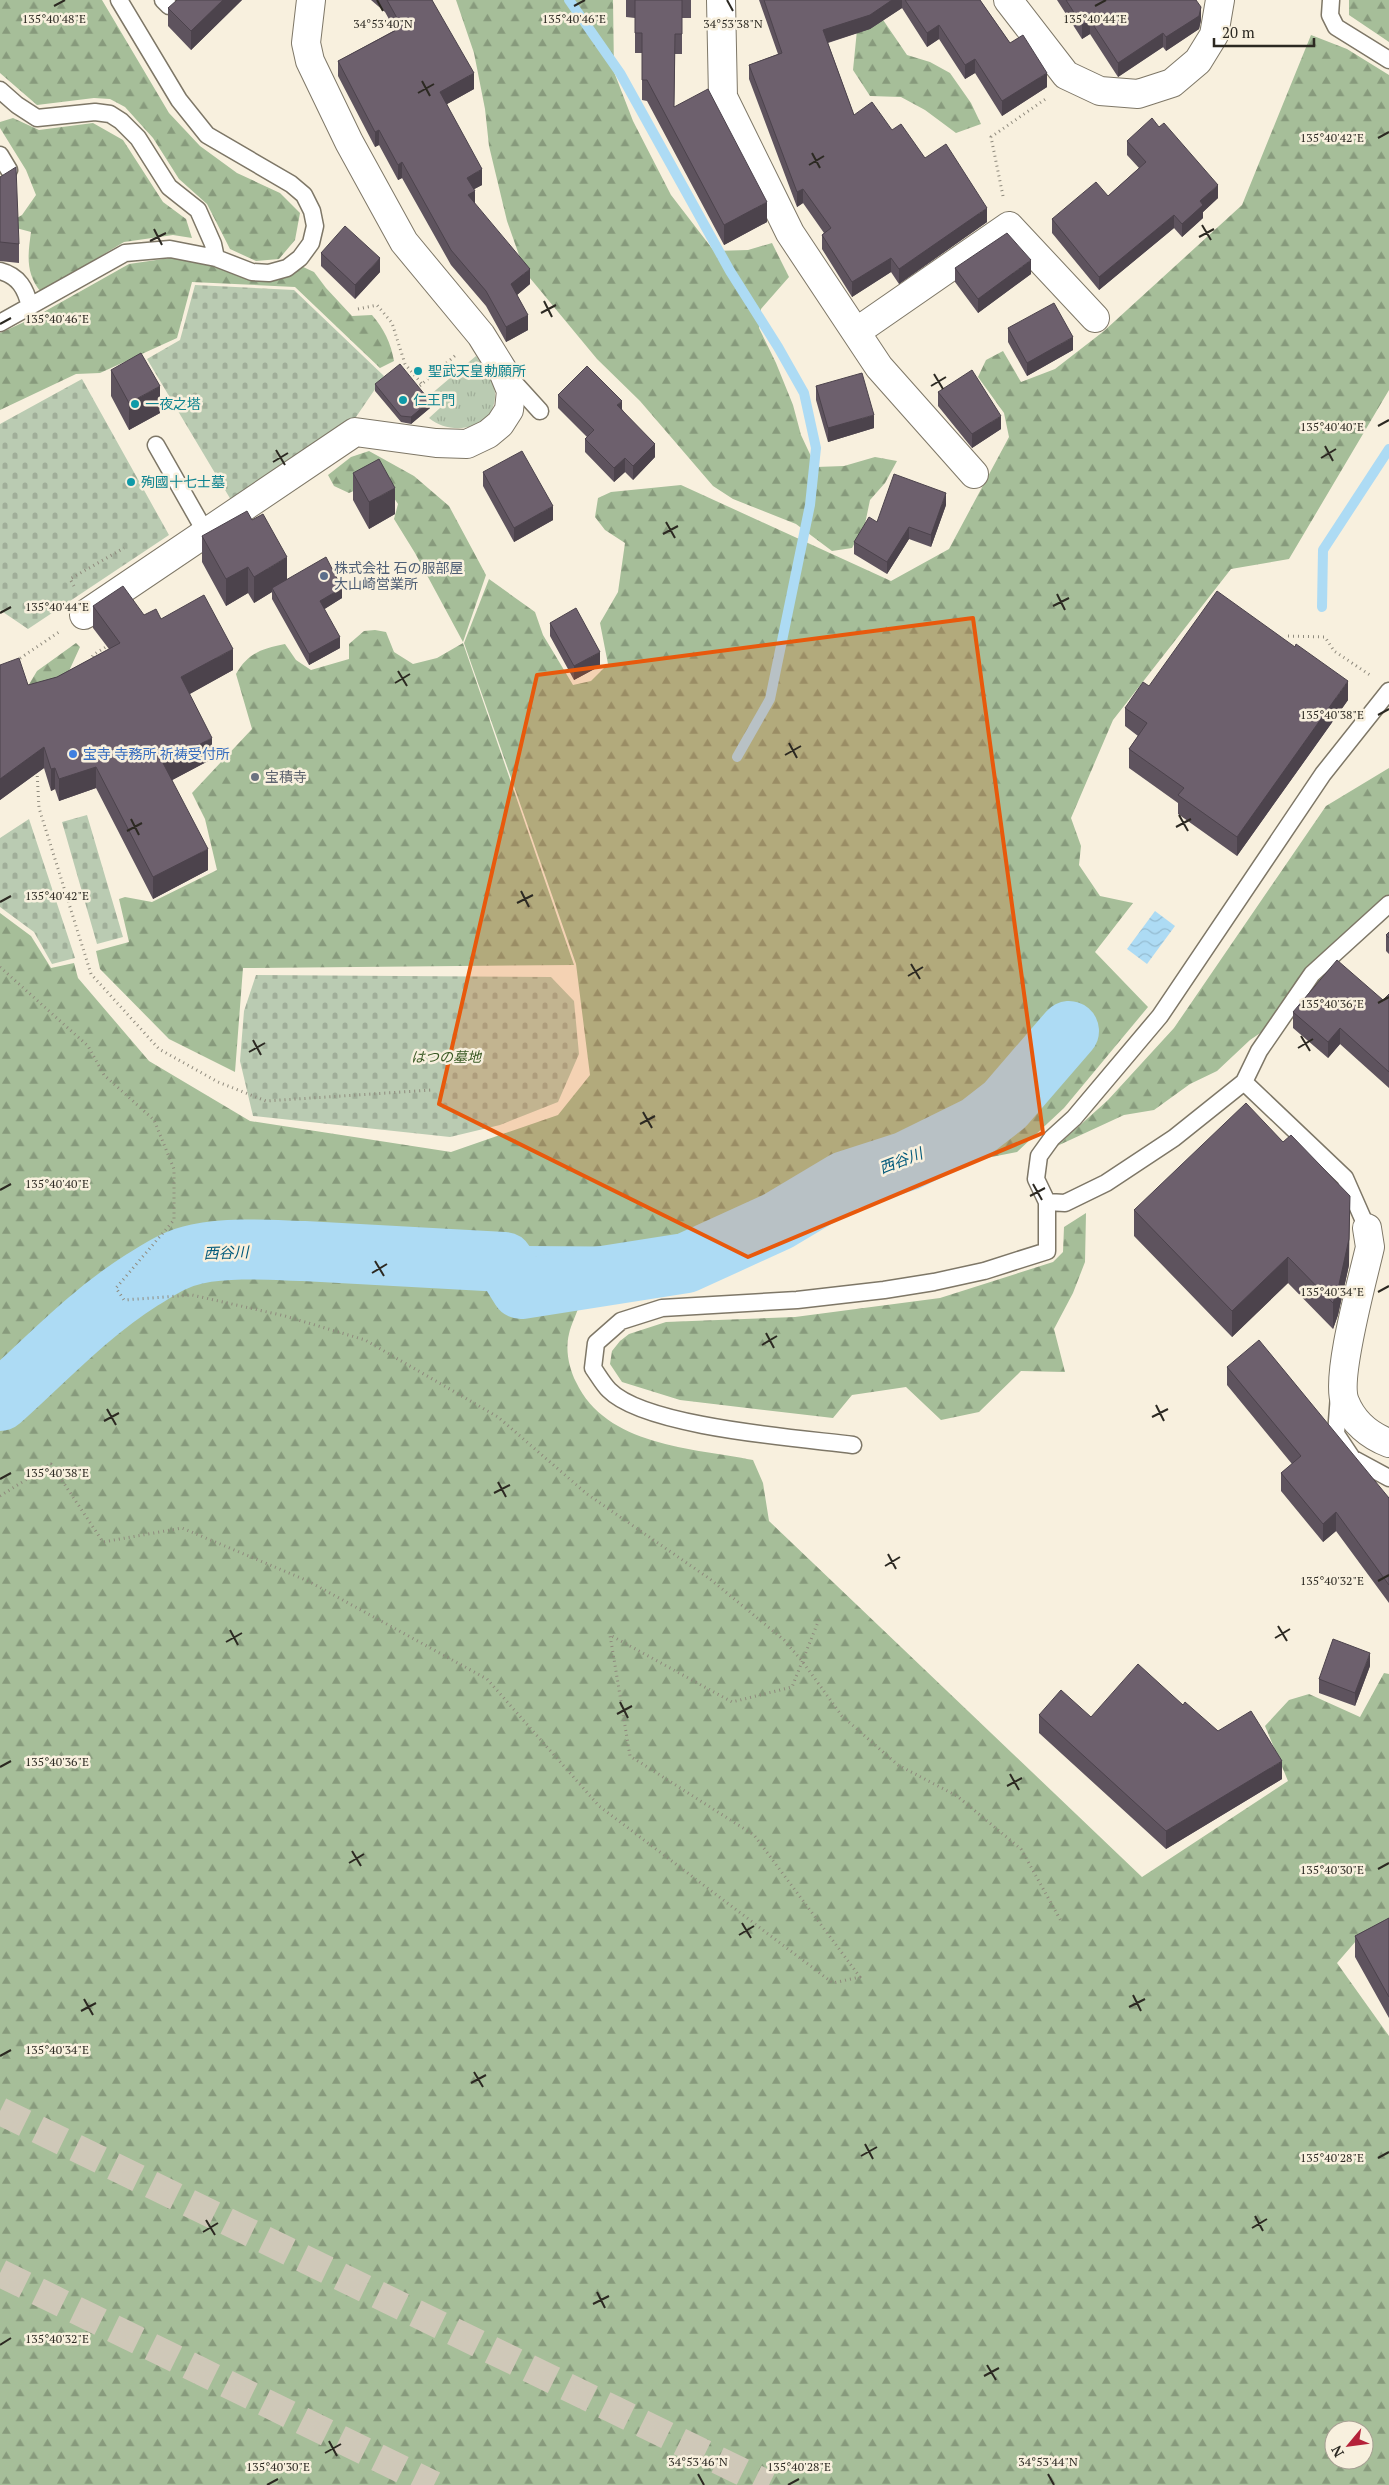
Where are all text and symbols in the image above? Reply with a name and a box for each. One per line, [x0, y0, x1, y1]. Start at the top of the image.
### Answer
text: 135°40'48"E [22, 11, 86, 26]
text: 135°40'46"E [542, 11, 606, 26]
text: 135°40'44"E [1063, 11, 1127, 26]
scale bar [1214, 15, 1314, 47]
text: 34°53'40"N [353, 16, 413, 31]
text: 34°53'38"N [703, 16, 763, 31]
text: 20 m [1222, 22, 1255, 42]
text: 135°40'42"E [1300, 130, 1364, 145]
text: 135°40'46"E [25, 311, 89, 326]
place label: 聖武天皇勅願所 [428, 361, 526, 380]
marker: 聖武天皇勅願所 [412, 365, 424, 377]
place label: 仁王門 [413, 390, 455, 409]
place label: 一夜之塔 [145, 394, 201, 413]
marker: 仁王門 [397, 394, 409, 406]
marker: 一夜之塔 [129, 398, 141, 410]
text: 135°40'40"E [1300, 419, 1364, 434]
place label: 殉國十七士墓 [141, 472, 225, 491]
marker: 殉國十七士墓 [125, 476, 137, 488]
place label: 株式会社 石の服部屋 大山崎営業所 [334, 558, 463, 593]
marker: 株式会社 石の服部屋 大山崎営業所 [318, 570, 330, 582]
text: 135°40'44"E [25, 599, 89, 614]
text: 135°40'38"E [1300, 707, 1364, 722]
place label: 宝寺 寺務所 祈祷受付所 [83, 744, 230, 763]
marker: 宝寺 寺務所 祈祷受付所 [67, 748, 79, 760]
place label: 宝積寺 [265, 767, 307, 786]
marker: 宝積寺 [249, 771, 261, 783]
text: 135°40'42"E [25, 888, 89, 903]
text: 135°40'36"E [1300, 996, 1364, 1011]
park label: はつの墓地 [411, 1047, 483, 1066]
water label: 西谷川 [876, 1142, 927, 1177]
text: 135°40'40"E [25, 1176, 89, 1191]
water label: 西谷川 [203, 1241, 251, 1263]
text: 135°40'34"E [1300, 1284, 1364, 1299]
text: 135°40'38"E [25, 1465, 89, 1480]
text: 135°40'32"E [1300, 1573, 1364, 1588]
text: 135°40'36"E [25, 1754, 89, 1769]
text: 135°40'30"E [1300, 1862, 1364, 1877]
text: 135°40'34"E [25, 2042, 89, 2057]
text: 135°40'28"E [1300, 2150, 1364, 2165]
text: 135°40'32"E [25, 2331, 89, 2346]
north arrow [1324, 2420, 1374, 2470]
text: N [1326, 2442, 1348, 2461]
text: 34°53'46"N [668, 2454, 728, 2469]
text: 34°53'44"N [1018, 2454, 1078, 2469]
text: 135°40'30"E [246, 2459, 310, 2474]
text: 135°40'28"E [767, 2459, 831, 2474]

